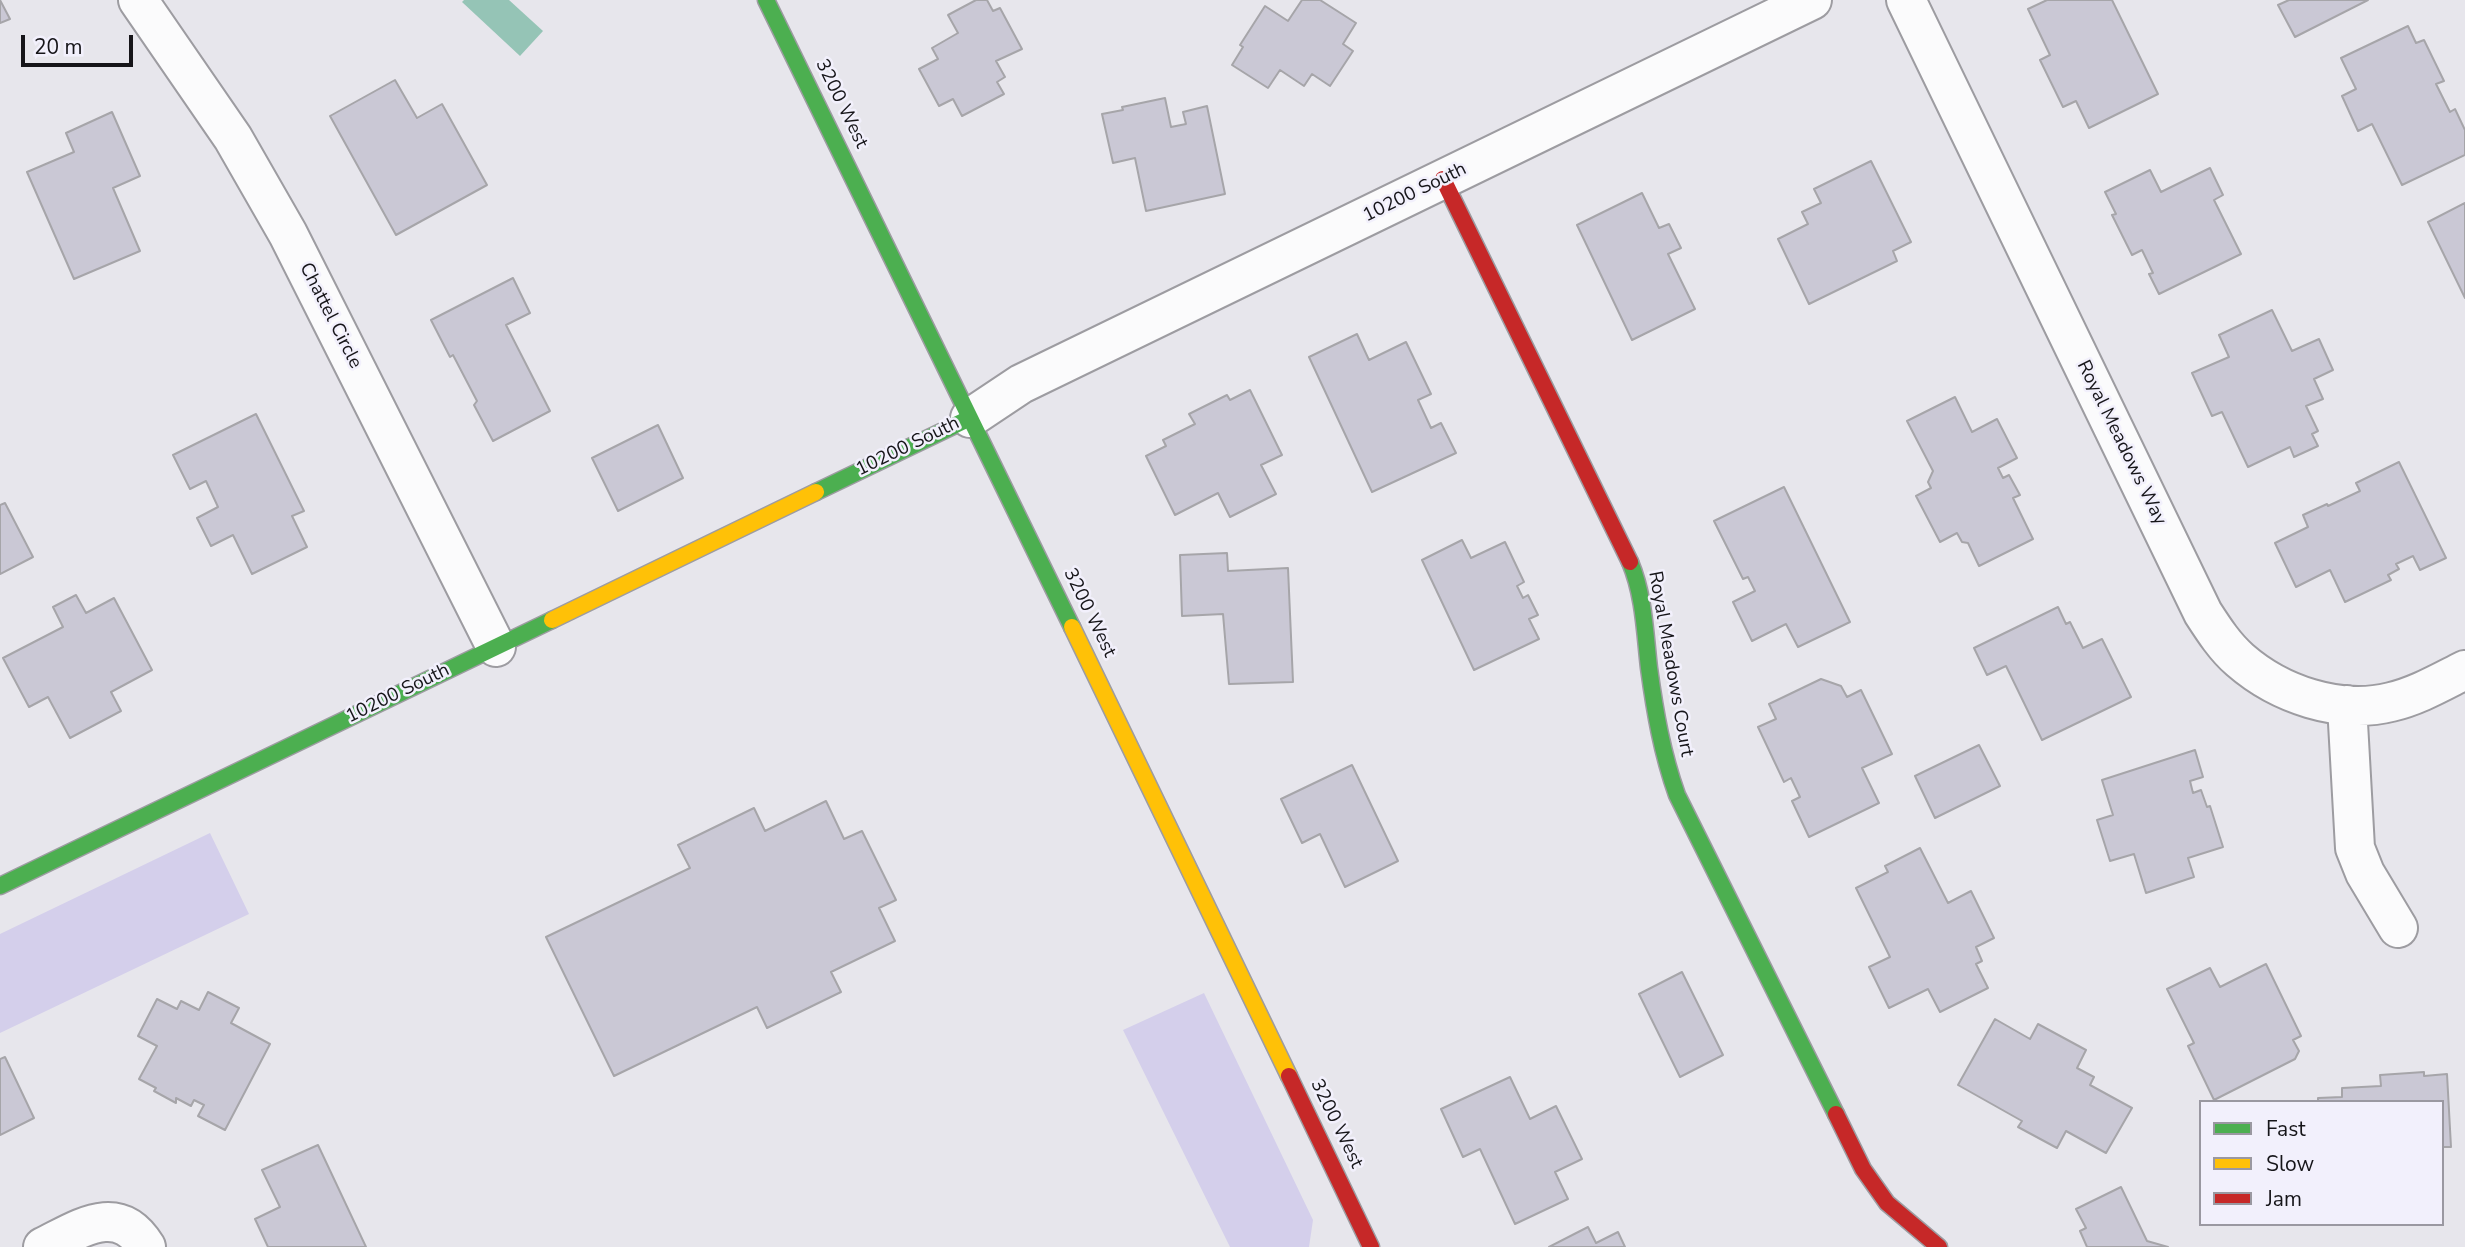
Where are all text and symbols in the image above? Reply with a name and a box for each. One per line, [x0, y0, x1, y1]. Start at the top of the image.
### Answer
scale bar [24, 21, 136, 65]
text: 20 m [34, 33, 83, 61]
street label: 3200 West [810, 56, 872, 152]
street label: 10200 South [1360, 158, 1470, 228]
street label: Chattel Circle [294, 259, 366, 373]
street label: Royal Meadows Way [2071, 357, 2171, 529]
street label: 10200 South [853, 412, 963, 482]
street label: 3200 West [1058, 565, 1120, 661]
street label: Royal Meadows Court [1642, 569, 1698, 759]
street label: 10200 South [343, 659, 453, 729]
street label: 3200 West [1305, 1076, 1367, 1172]
legend [2199, 1100, 2444, 1226]
text: Fast [2266, 1115, 2306, 1143]
text: Slow [2266, 1150, 2314, 1178]
text: Jam [2266, 1185, 2302, 1213]

